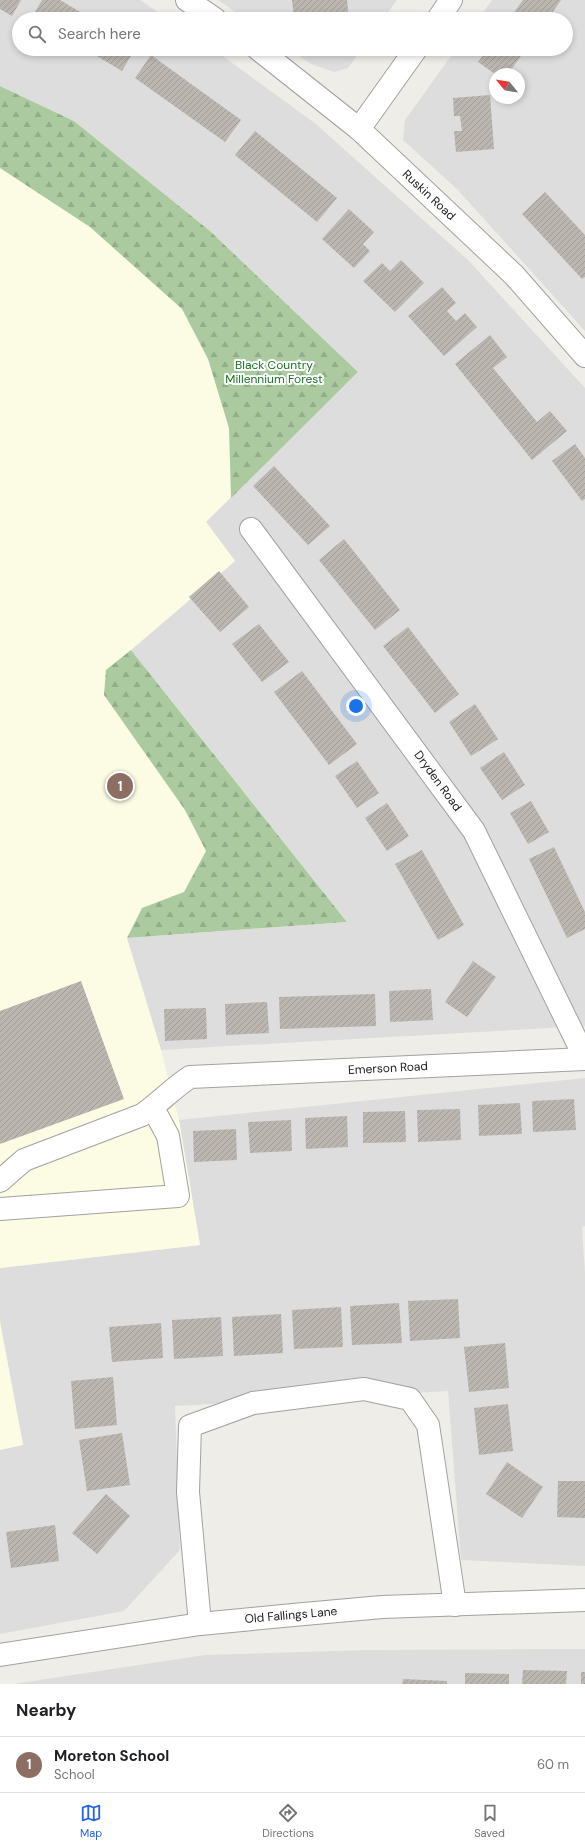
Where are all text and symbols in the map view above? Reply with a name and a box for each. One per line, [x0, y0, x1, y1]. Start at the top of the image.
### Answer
search box [12, 12, 573, 56]
icon: search [26, 23, 48, 45]
text: Search here [58, 24, 141, 44]
north arrow [489, 68, 525, 104]
street label: Ruskin Road [399, 166, 459, 224]
park label: Black Country Millennium Forest [225, 357, 323, 387]
your location [346, 696, 366, 716]
street label: Dryden Road [411, 748, 465, 814]
pin: 1 [107, 771, 133, 801]
street label: Emerson Road [348, 1058, 428, 1078]
street label: Old Fallings Lane [244, 1603, 338, 1627]
text: Nearby [16, 1699, 76, 1721]
text: Moreton School [54, 1746, 169, 1766]
text: 1 [27, 1756, 31, 1773]
text: 60 m [537, 1756, 569, 1773]
text: School [54, 1766, 95, 1783]
tab: Map [80, 1802, 102, 1840]
tab: Directions [262, 1802, 314, 1840]
tab: Saved [474, 1802, 505, 1840]

